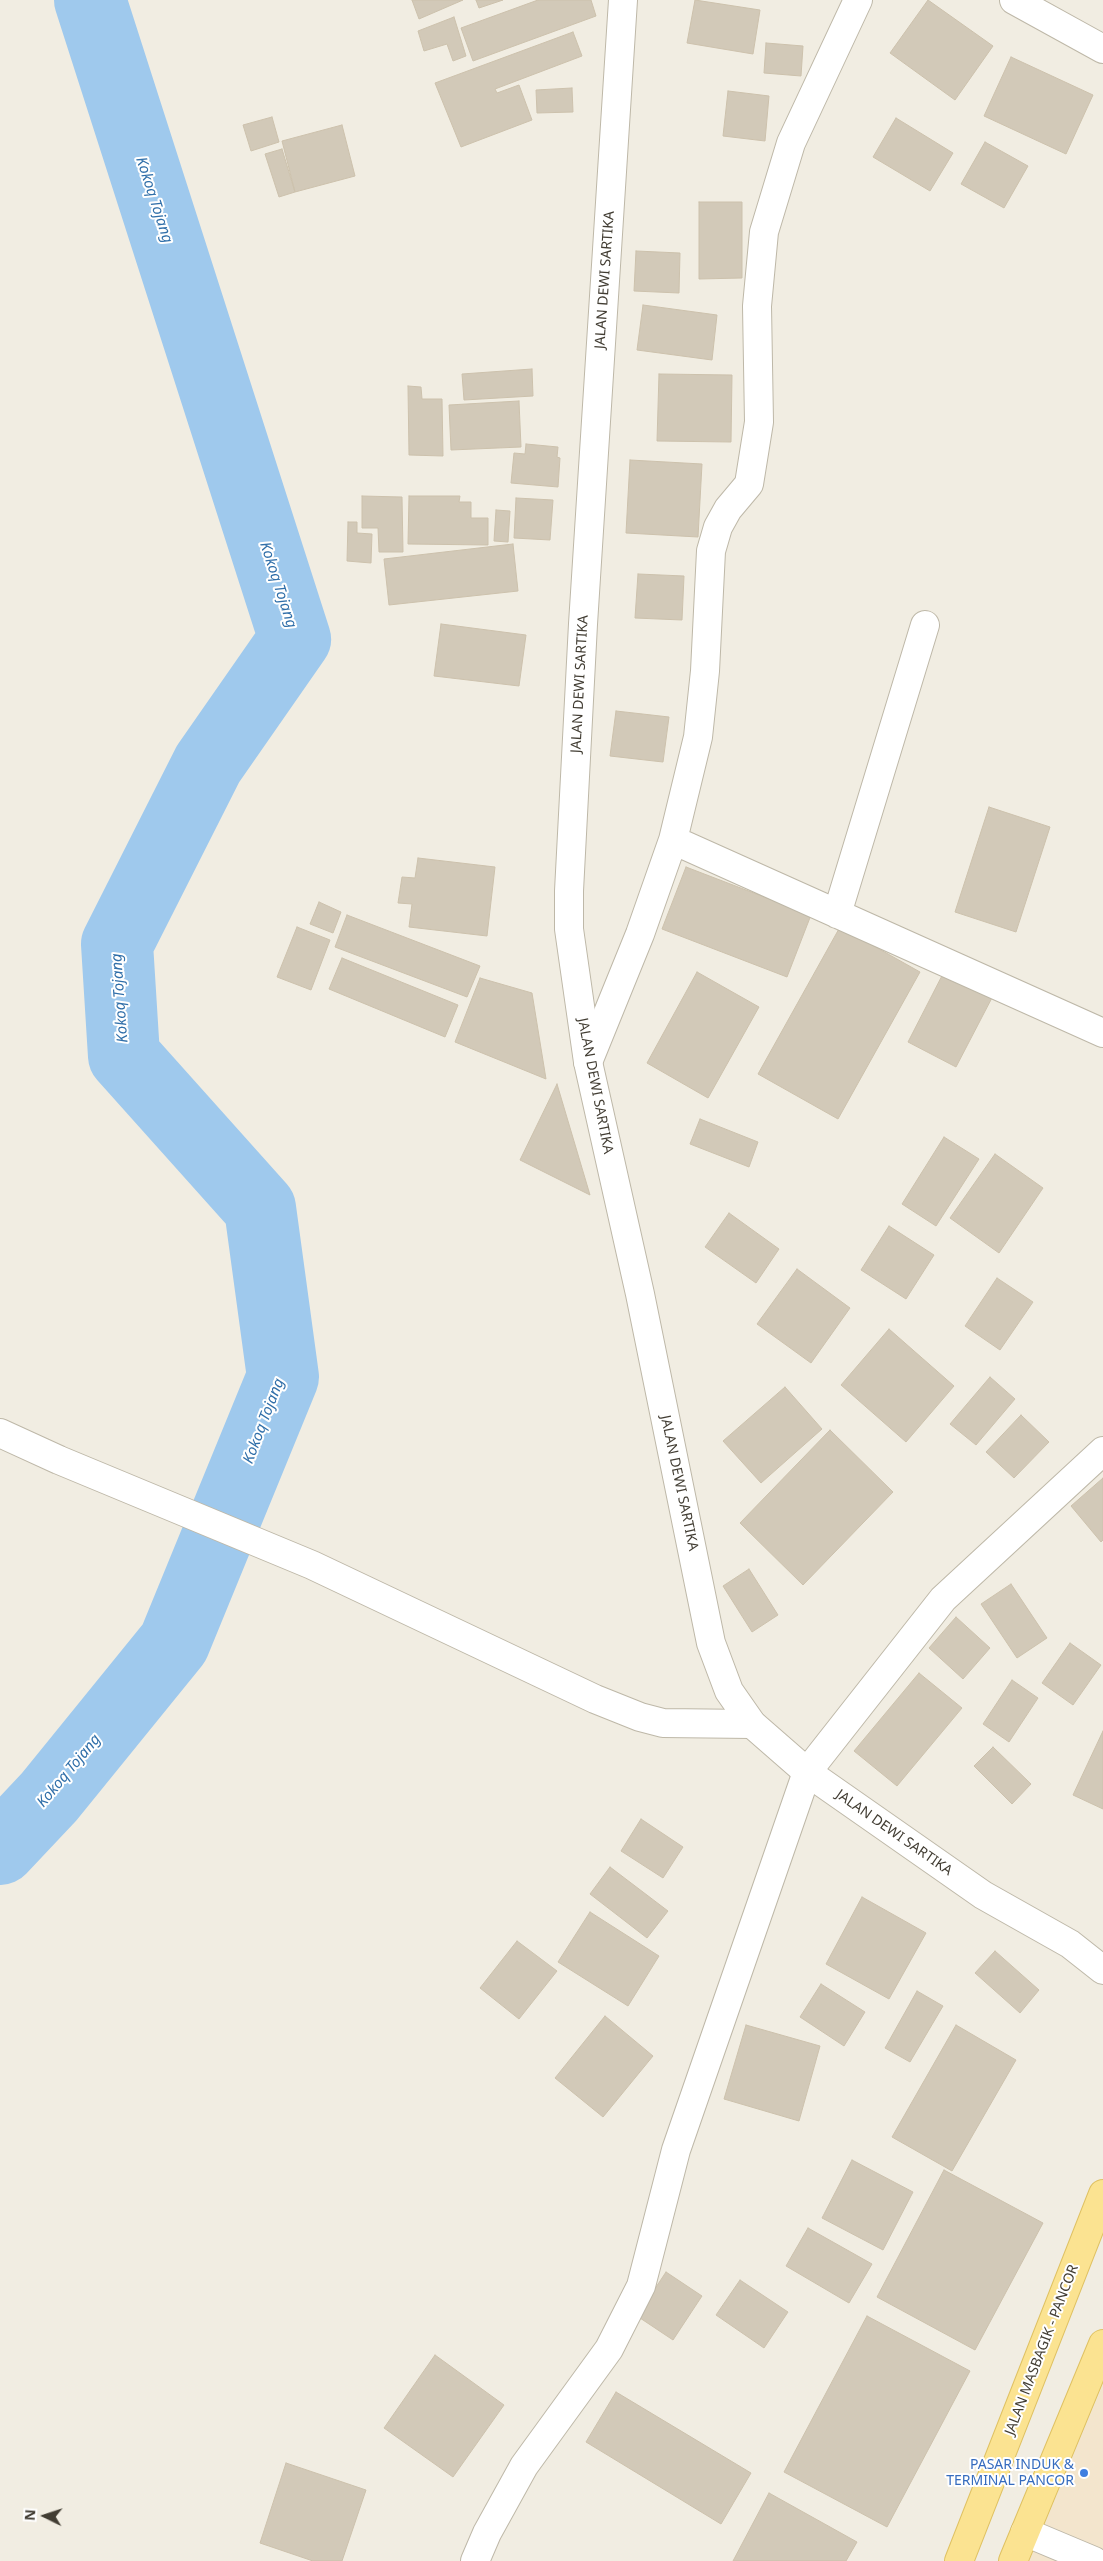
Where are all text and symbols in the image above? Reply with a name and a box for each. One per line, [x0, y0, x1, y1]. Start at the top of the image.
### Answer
water label: Kokoq Tojang [132, 155, 176, 245]
street label: JALAN DEWI SARTIKA [592, 210, 618, 350]
water label: Kokoq Tojang [256, 540, 300, 630]
street label: JALAN DEWI SARTIKA [568, 615, 592, 753]
water label: Kokoq Tojang [108, 953, 132, 1043]
street label: JALAN DEWI SARTIKA [574, 1017, 616, 1155]
water label: Kokoq Tojang [240, 1376, 288, 1466]
street label: JALAN DEWI SARTIKA [656, 1414, 702, 1552]
water label: Kokoq Tojang [33, 1731, 105, 1811]
street label: JALAN DEWI SARTIKA [833, 1786, 955, 1880]
street label: JALAN MASBAGIK - PANCOR [1002, 2262, 1082, 2438]
place label: PASAR INDUK & TERMINAL PANCOR [946, 2457, 1074, 2490]
marker: PASAR INDUK & TERMINAL PANCOR [1078, 2467, 1090, 2479]
north arrow [20, 2491, 70, 2541]
text: N [20, 2509, 39, 2521]

